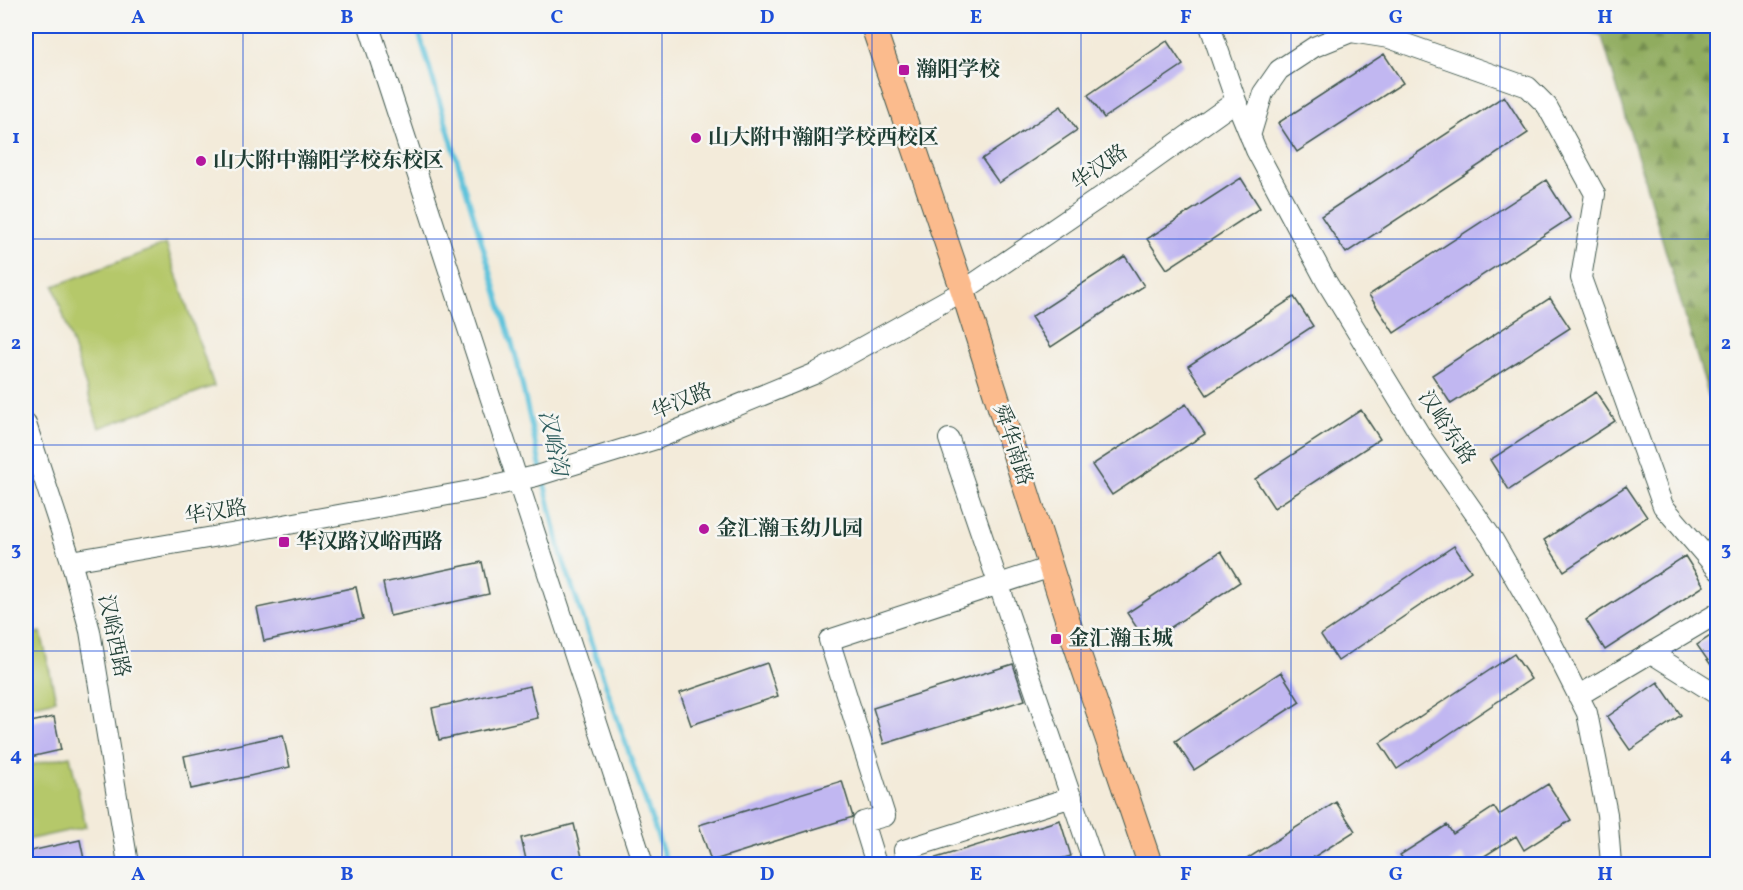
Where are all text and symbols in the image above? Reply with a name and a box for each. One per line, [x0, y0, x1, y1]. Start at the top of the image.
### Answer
text: A [131, 4, 145, 32]
text: B [340, 4, 354, 32]
text: C [551, 4, 564, 32]
text: D [760, 4, 774, 32]
text: E [970, 4, 982, 32]
text: F [1180, 4, 1192, 32]
text: G [1389, 4, 1403, 32]
text: H [1597, 4, 1613, 32]
place label: 瀚阳学校 [916, 56, 1000, 85]
marker: 瀚阳学校 [897, 63, 911, 77]
text: 1 [12, 124, 20, 152]
place label: 山大附中瀚阳学校西校区 [708, 124, 939, 153]
text: 1 [1722, 124, 1730, 152]
marker: 山大附中瀚阳学校西校区 [689, 131, 703, 145]
street label: 华汉路 [1066, 138, 1134, 198]
place label: 山大附中瀚阳学校东校区 [213, 147, 444, 176]
marker: 山大附中瀚阳学校东校区 [194, 154, 208, 168]
text: 2 [11, 330, 21, 358]
text: 2 [1721, 330, 1731, 358]
street label: 华汉路 [647, 377, 717, 427]
street label: 汉峪东路 [1410, 385, 1482, 471]
street label: 舜华南路 [985, 401, 1039, 489]
water label: 汉峪沟 [529, 407, 575, 482]
street label: 华汉路 [183, 494, 249, 532]
place label: 金汇瀚玉幼儿园 [716, 515, 863, 544]
marker: 金汇瀚玉幼儿园 [697, 522, 711, 536]
place label: 华汉路汉峪西路 [296, 528, 443, 557]
marker: 华汉路汉峪西路 [277, 535, 291, 549]
text: 3 [11, 536, 21, 564]
text: 3 [1721, 536, 1731, 564]
street label: 汉峪西路 [90, 592, 136, 680]
place label: 金汇瀚玉城 [1068, 625, 1173, 654]
marker: 金汇瀚玉城 [1049, 632, 1063, 646]
text: 4 [10, 742, 22, 770]
text: 4 [1720, 742, 1732, 770]
text: A [131, 861, 145, 889]
text: B [340, 861, 354, 889]
text: C [551, 861, 564, 889]
text: D [760, 861, 774, 889]
text: E [970, 861, 982, 889]
text: F [1180, 861, 1192, 889]
text: G [1389, 861, 1403, 889]
text: H [1597, 861, 1613, 889]

